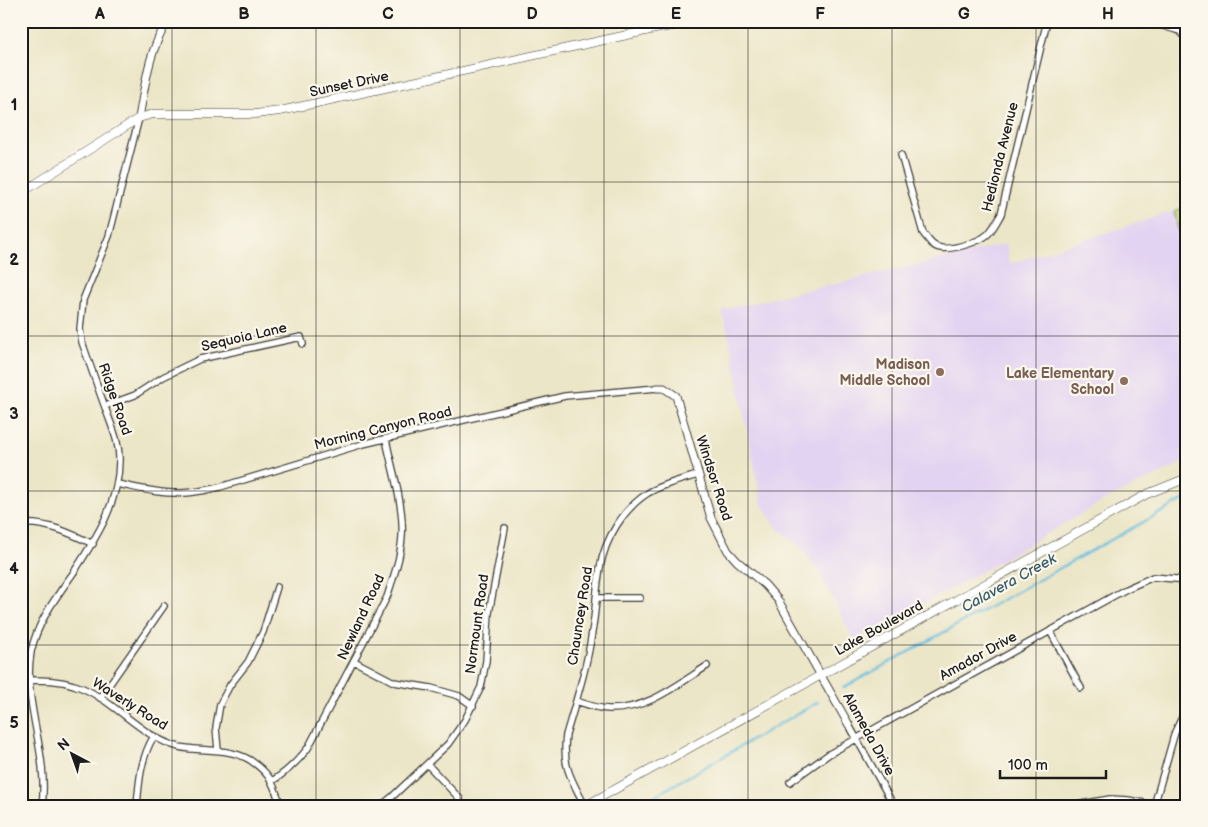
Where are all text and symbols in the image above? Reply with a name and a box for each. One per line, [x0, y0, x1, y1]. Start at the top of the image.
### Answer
text: A [94, 5, 105, 24]
text: B [238, 5, 250, 24]
text: C [382, 5, 394, 24]
text: D [526, 5, 538, 24]
text: E [671, 5, 681, 24]
text: F [815, 5, 825, 24]
text: G [958, 5, 970, 24]
text: H [1102, 5, 1114, 24]
street label: Sunset Drive [308, 67, 390, 101]
text: 1 [11, 96, 17, 115]
street label: Hedionda Avenue [978, 100, 1022, 214]
text: 2 [9, 251, 19, 270]
street label: Sequoia Lane [199, 319, 289, 355]
place label: Madison Middle School [840, 356, 930, 389]
street label: Ridge Road [95, 361, 135, 437]
place label: Lake Elementary School [1006, 365, 1115, 398]
marker: Madison Middle School [934, 366, 946, 378]
marker: Lake Elementary School [1118, 375, 1130, 387]
street label: Morning Canyon Road [312, 403, 454, 453]
text: 3 [9, 405, 19, 424]
street label: Windsor Road [692, 433, 736, 523]
water label: Calavera Creek [958, 549, 1060, 617]
text: 4 [9, 560, 19, 579]
street label: Chauncey Road [564, 565, 596, 667]
street label: Newland Road [334, 571, 388, 663]
street label: Normount Road [462, 573, 492, 675]
street label: Lake Boulevard [832, 597, 926, 659]
street label: Amador Drive [936, 628, 1020, 684]
street label: Waverly Road [89, 674, 171, 734]
street label: Alameda Drive [839, 690, 899, 778]
text: 5 [9, 714, 19, 733]
north arrow [48, 730, 98, 780]
text: N [54, 735, 73, 754]
scale bar [1000, 747, 1107, 779]
text: 100 m [1008, 756, 1048, 775]

